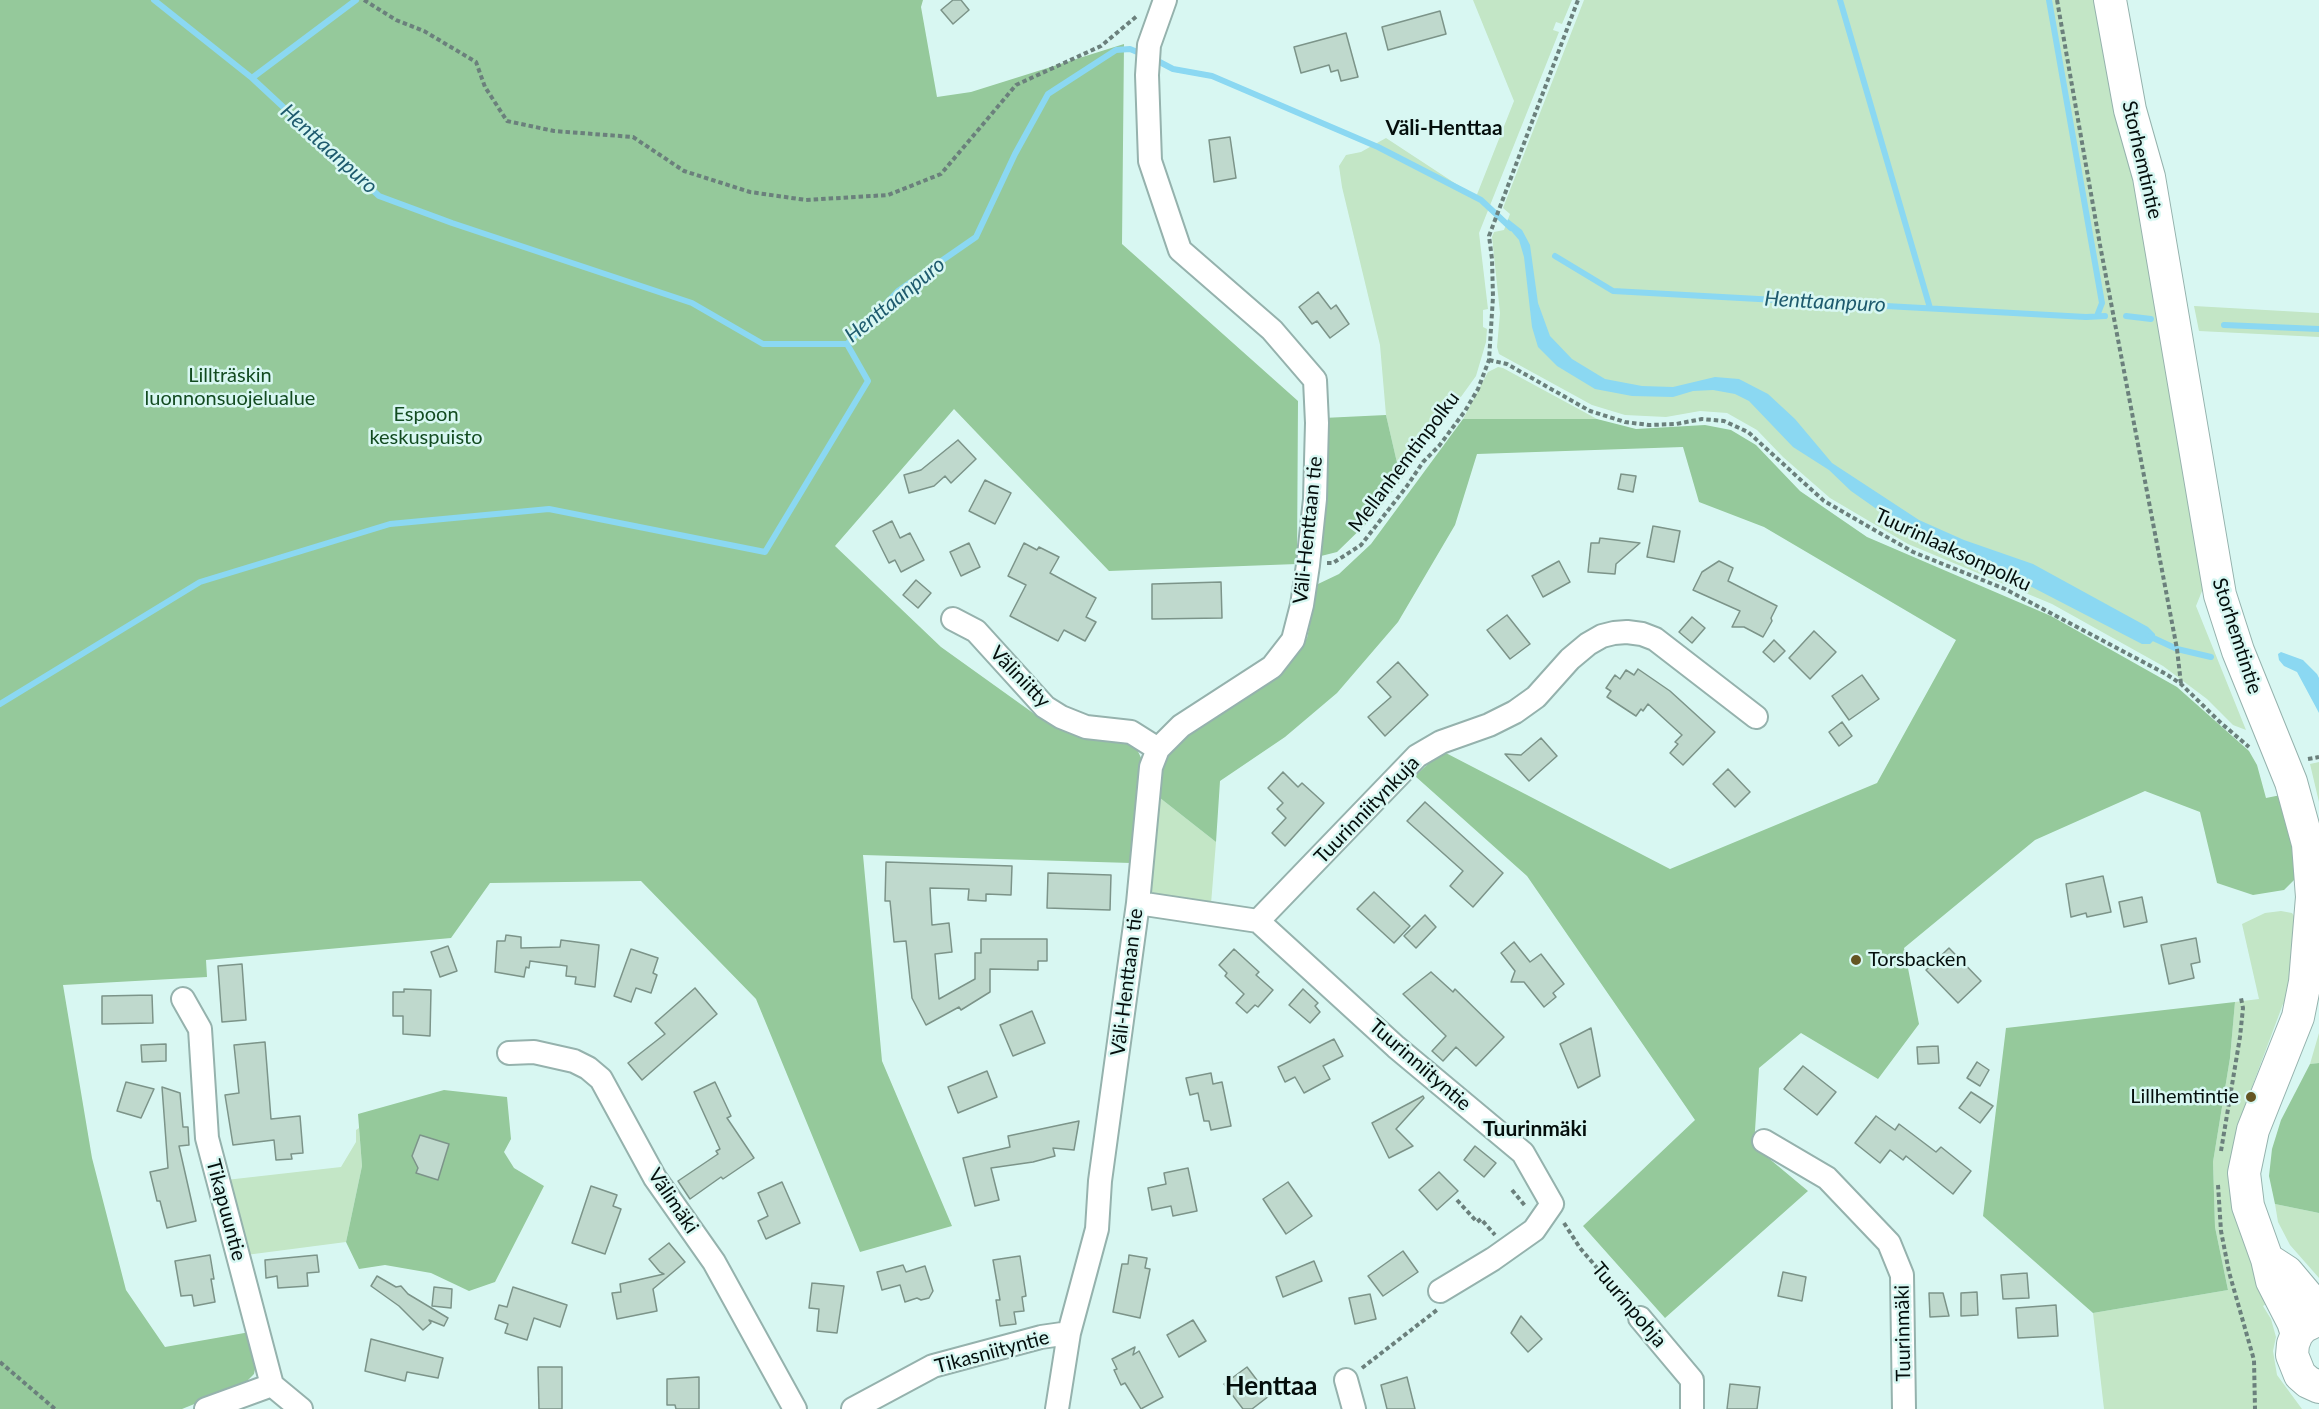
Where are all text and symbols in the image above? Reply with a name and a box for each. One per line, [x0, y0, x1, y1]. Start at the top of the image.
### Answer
water label: Henttaanpuro [275, 99, 383, 199]
street label: Storhemtintie [2117, 99, 2167, 221]
district label: Väli-Henttaa [1385, 115, 1503, 141]
water label: Henttaanpuro [840, 252, 950, 348]
water label: Henttaanpuro [1764, 286, 1886, 318]
park label: Lillträskin luonnonsuojelualue [145, 364, 315, 411]
street label: Mellanhemtinpolku [1343, 387, 1465, 537]
park label: Espoon keskuspuisto [369, 403, 483, 450]
street label: Väli-Henttaan tie [1288, 455, 1328, 605]
street label: Tuurinlaaksonpolku [1871, 503, 2035, 597]
street label: Storhemtintie [2207, 575, 2267, 697]
street label: Väliniitty [985, 641, 1055, 713]
street label: Tuurinniitynkuja [1309, 751, 1425, 869]
street label: Väli-Henttaan tie [1106, 907, 1148, 1057]
place label: Torsbacken [1868, 948, 1967, 972]
marker: Torsbacken [1849, 953, 1863, 967]
street label: Tuurinniityntie [1364, 1014, 1476, 1116]
place label: Lillhemtintie [2130, 1085, 2239, 1109]
marker: Lillhemtintie [2244, 1090, 2258, 1104]
district label: Tuurinmäki [1483, 1116, 1587, 1142]
street label: Tikapuuntie [201, 1157, 251, 1263]
street label: Välimäki [643, 1164, 703, 1238]
street label: Tuurinpohja [1586, 1258, 1672, 1352]
street label: Tuurinmäki [1890, 1284, 1916, 1382]
street label: Tikasniityntie [932, 1325, 1052, 1379]
district label: Henttaa [1225, 1371, 1317, 1403]

